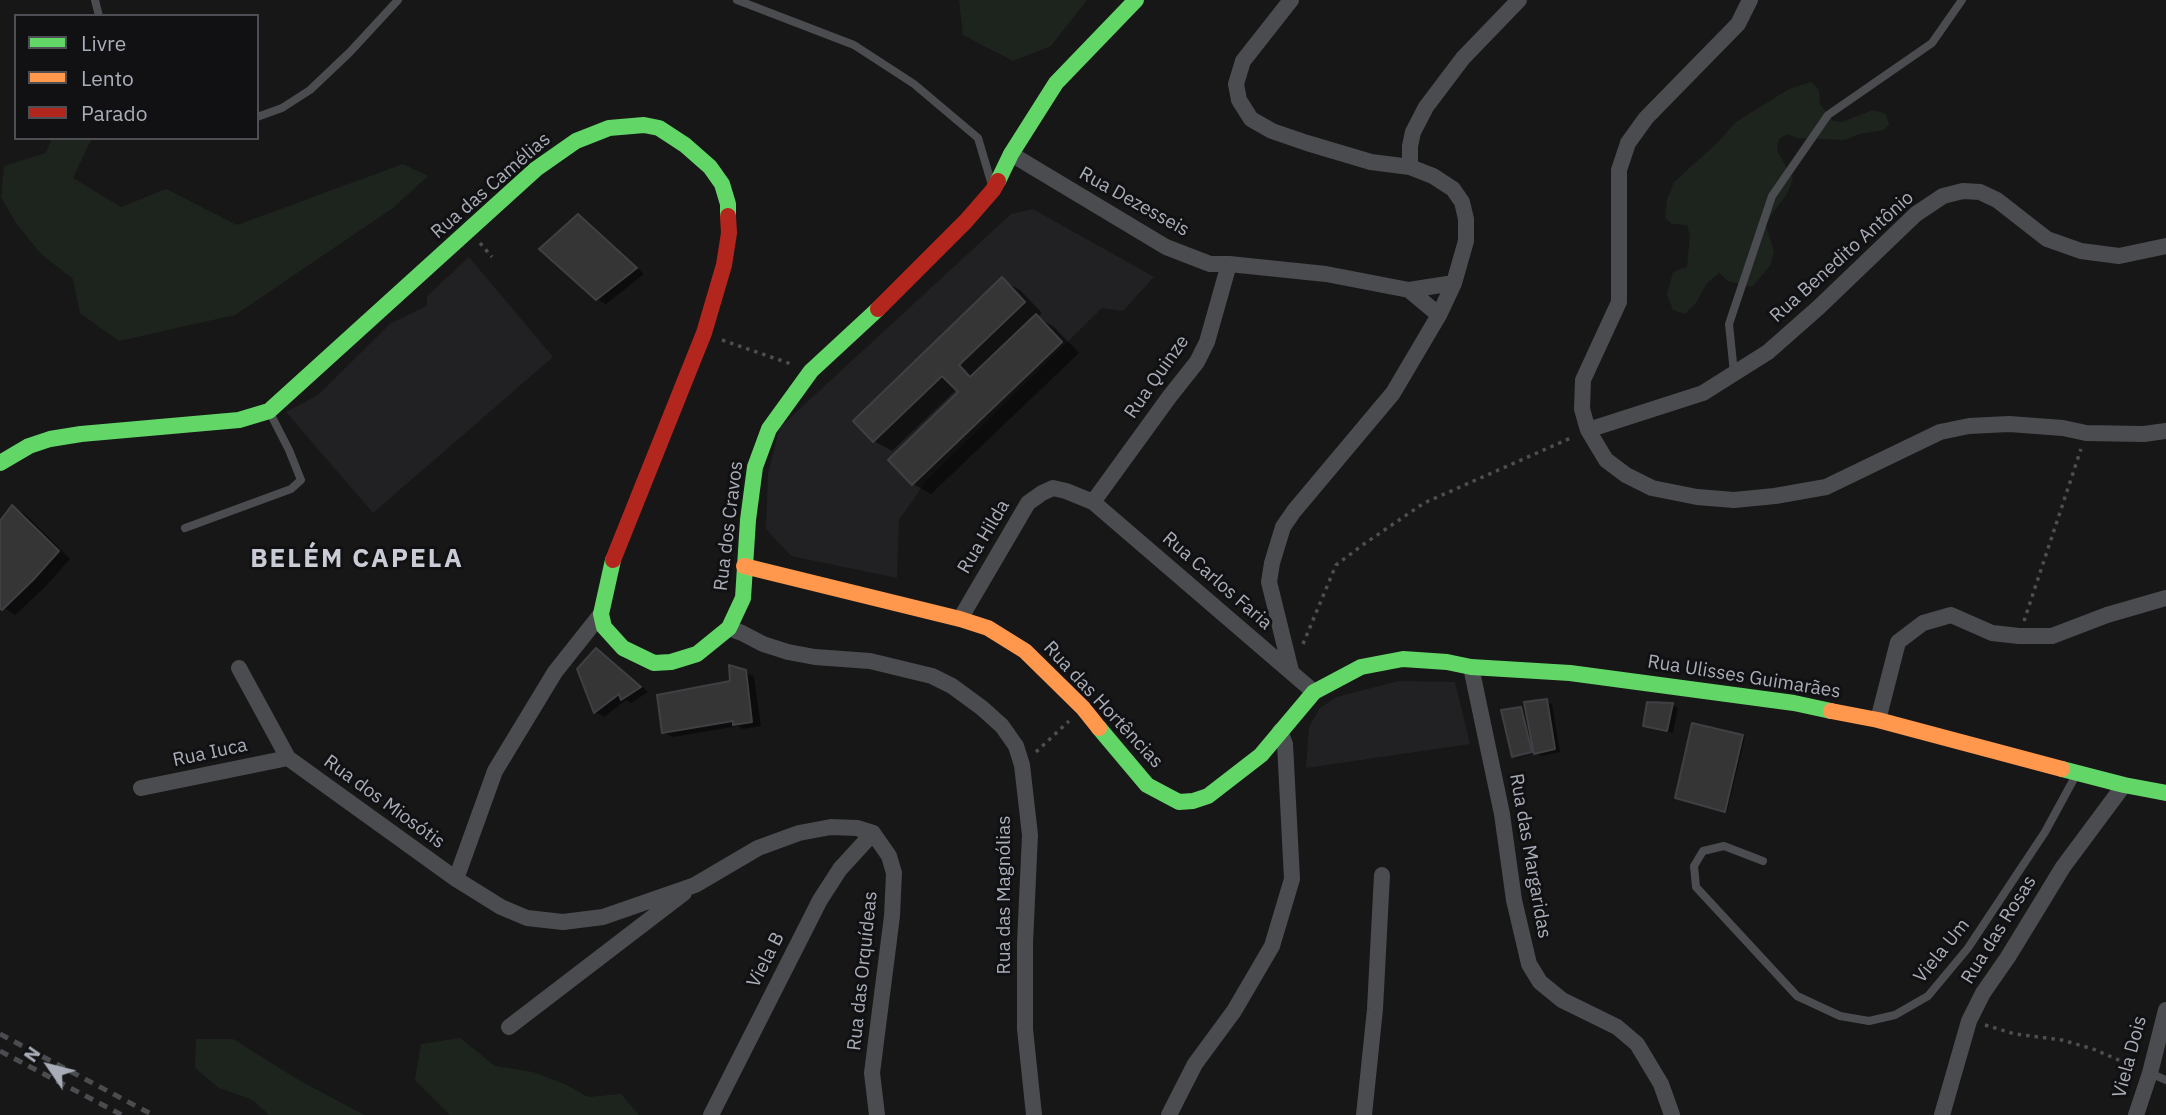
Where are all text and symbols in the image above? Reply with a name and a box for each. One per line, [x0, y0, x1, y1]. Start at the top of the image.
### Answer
legend [14, 14, 259, 140]
text: Livre [81, 29, 126, 57]
text: Lento [81, 64, 134, 92]
text: Parado [81, 99, 148, 127]
street label: Rua das Camélias [427, 128, 555, 244]
street label: Rua Dezesseis [1075, 162, 1193, 242]
street label: Rua Benedito Antônio [1765, 186, 1919, 328]
street label: Rua Quinze [1120, 331, 1194, 423]
street label: Rua dos Cravos [710, 460, 748, 592]
street label: Rua Hilda [953, 496, 1015, 578]
street label: Rua Carlos Faria [1157, 527, 1277, 635]
district label: BELÉM CAPELA [252, 543, 462, 575]
street label: Rua das Hortências [1038, 637, 1168, 773]
street label: Rua Ulisses Guimarães [1646, 650, 1842, 704]
street label: Rua Iuca [171, 734, 249, 772]
street label: Rua dos Miosótis [319, 750, 449, 854]
street label: Rua das Margaridas [1504, 772, 1556, 940]
street label: Rua das Magnólias [994, 816, 1016, 974]
street label: Rua das Rosas [1957, 872, 2041, 988]
street label: Rua das Orquídeas [843, 890, 883, 1052]
street label: Viela Um [1909, 914, 1975, 988]
street label: Viela B [742, 929, 790, 991]
street label: Viela Dois [2108, 1014, 2152, 1100]
north arrow [14, 1031, 84, 1101]
text: N [18, 1041, 46, 1066]

